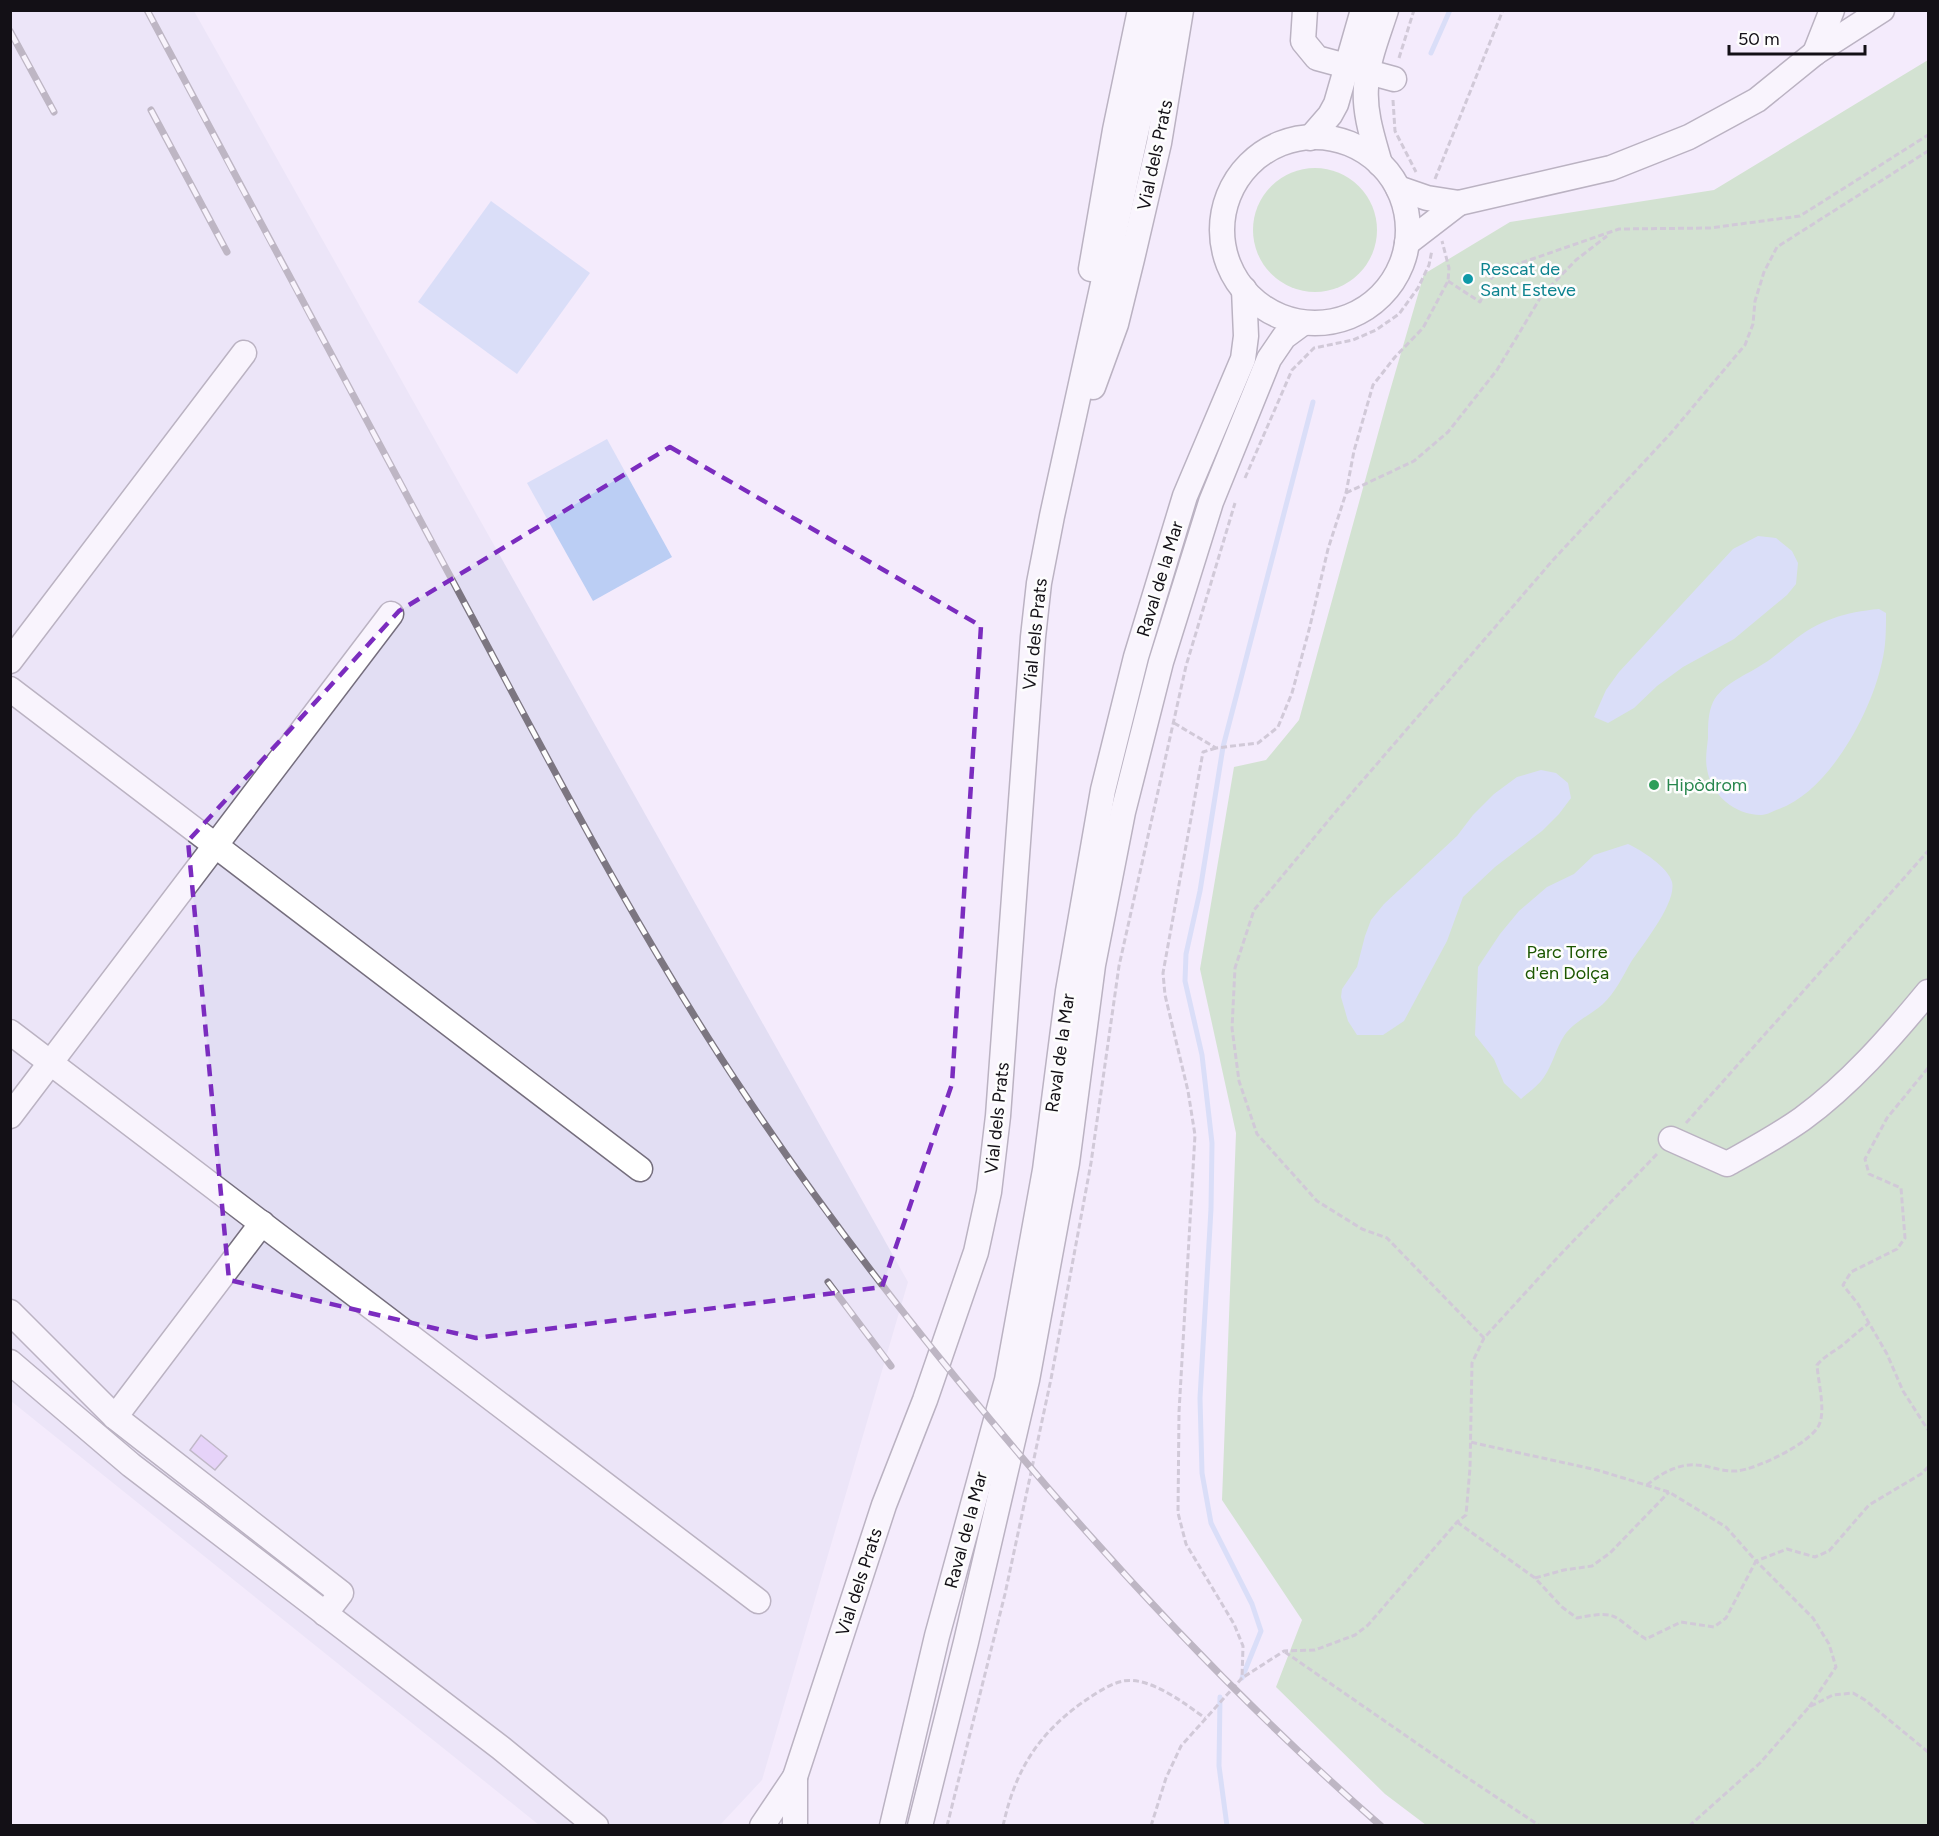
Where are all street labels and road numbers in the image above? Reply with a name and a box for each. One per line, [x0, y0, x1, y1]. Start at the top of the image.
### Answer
street label: Vial dels Prats [1133, 98, 1177, 212]
street label: Raval de la Mar [1132, 518, 1188, 640]
street label: Vial dels Prats [1018, 577, 1052, 691]
street label: Raval de la Mar [1041, 992, 1079, 1114]
street label: Vial dels Prats [980, 1061, 1014, 1175]
street label: Raval de la Mar [940, 1469, 992, 1591]
street label: Vial dels Prats [831, 1525, 887, 1639]

